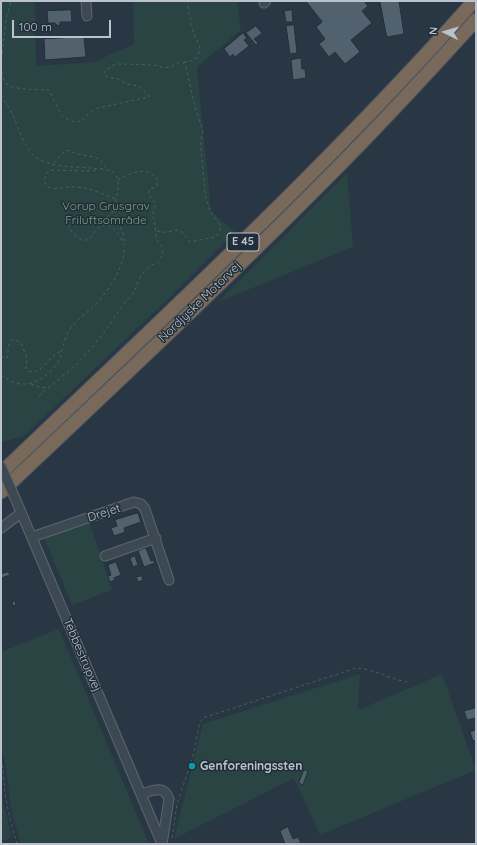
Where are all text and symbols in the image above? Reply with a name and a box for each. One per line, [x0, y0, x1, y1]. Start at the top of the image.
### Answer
scale bar [14, 12, 113, 38]
north arrow [425, 12, 465, 52]
text: 100 m [19, 19, 52, 34]
text: N [426, 26, 440, 36]
park label: Vorup Grusgrav Friluftsområde [62, 199, 150, 227]
road number: E 45 [227, 233, 259, 251]
street label: Nordjyske Motorvej [156, 259, 244, 345]
street label: Drejet [86, 501, 122, 525]
street label: Tebbestrupvej [60, 616, 104, 694]
place label: Genforeningssten [200, 759, 302, 773]
marker: Genforeningssten [187, 761, 197, 771]

